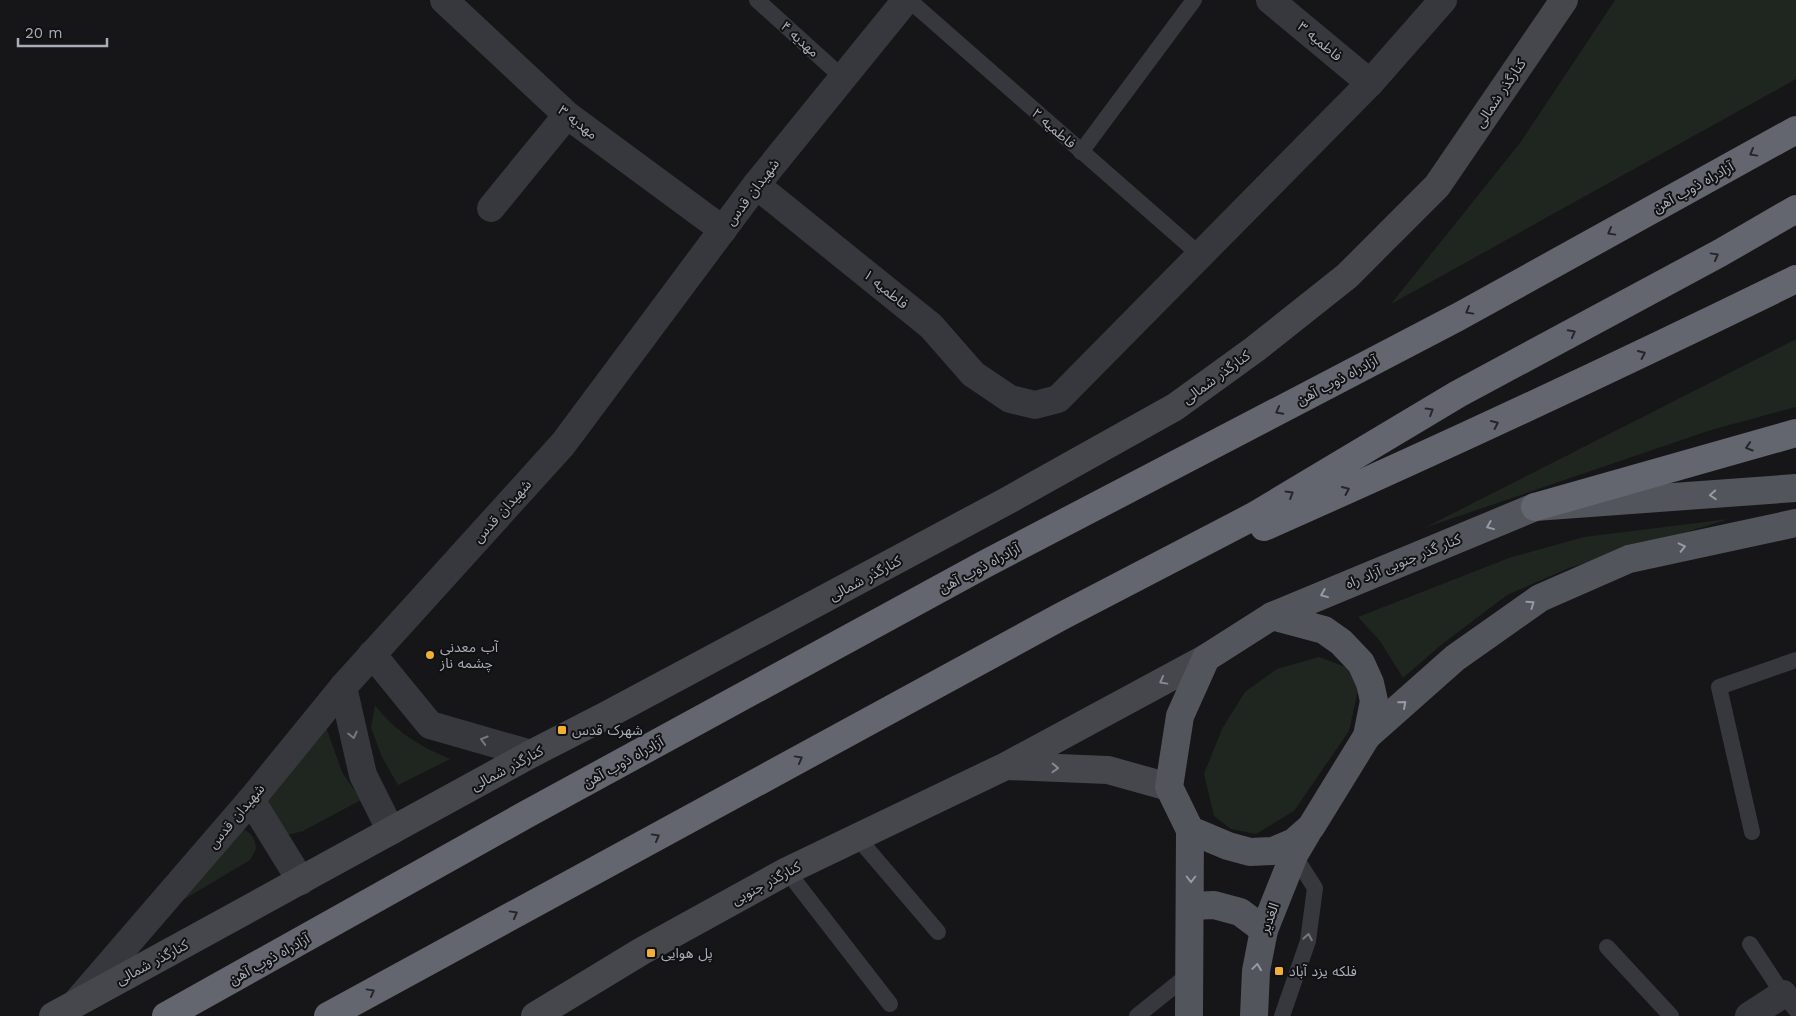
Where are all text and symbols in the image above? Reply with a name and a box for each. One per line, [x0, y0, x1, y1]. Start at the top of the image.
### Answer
scale bar [18, 15, 106, 47]
street label: مهدیه ۴ [777, 18, 822, 61]
street label: فاطمیه ۳ [1295, 18, 1345, 64]
text: 20 m [25, 24, 63, 42]
street label: کنارگذر شمالی [1471, 55, 1530, 131]
street label: مهدیه ۳ [554, 102, 601, 143]
street label: فاطمیه ۲ [1029, 105, 1079, 151]
one-way arrow [1750, 147, 1759, 157]
street label: شهیدان قدس [722, 156, 783, 229]
street label: آزادراه ذوب آهن [1650, 158, 1737, 217]
one-way arrow [1608, 226, 1617, 236]
one-way arrow [1710, 252, 1719, 262]
street label: فاطمیه ۱ [860, 266, 912, 312]
one-way arrow [1465, 305, 1474, 315]
one-way arrow [1567, 329, 1576, 339]
street label: کنارگذر شمالی [1179, 347, 1254, 408]
one-way arrow [1637, 350, 1646, 361]
street label: آزادراه ذوب آهن [1294, 351, 1382, 409]
one-way arrow [1275, 405, 1284, 415]
one-way arrow [1424, 408, 1433, 418]
one-way arrow [1490, 419, 1499, 430]
one-way arrow [1746, 441, 1754, 451]
street label: شهیدان قدس [470, 476, 535, 546]
one-way arrow [1341, 486, 1350, 497]
one-way arrow [1708, 489, 1716, 500]
one-way arrow [1284, 491, 1293, 501]
one-way arrow [1486, 519, 1495, 530]
street label: کنار گذر جنوبی آزاد راه [1343, 530, 1464, 592]
street label: آزادراه ذوب آهن [936, 539, 1024, 597]
one-way arrow [1678, 542, 1687, 553]
street label: کنارگذر شمالی [826, 552, 904, 605]
one-way arrow [1320, 588, 1329, 599]
one-way arrow [1526, 601, 1535, 610]
place label: آب معدنی چشمه ناز [439, 639, 499, 673]
marker: آب معدنی چشمه ناز [424, 649, 436, 661]
one-way arrow [1159, 675, 1168, 685]
one-way arrow [1398, 701, 1407, 710]
place label: شهرک قدس [572, 722, 643, 739]
marker: شهرک قدس [556, 724, 568, 736]
one-way arrow [347, 730, 358, 739]
street label: آزادراه ذوب آهن [580, 733, 667, 792]
one-way arrow [481, 736, 489, 746]
street label: کنارگذر شمالی [468, 742, 546, 795]
one-way arrow [794, 755, 803, 765]
one-way arrow [1051, 763, 1059, 773]
street label: شهیدان قدس [204, 781, 268, 852]
one-way arrow [651, 833, 660, 843]
street label: کنارگذر جنوبی [729, 858, 804, 909]
one-way arrow [1186, 876, 1196, 883]
street label: الغدیر [1256, 900, 1283, 937]
one-way arrow [508, 911, 517, 921]
street label: آزادراه ذوب آهن [226, 930, 313, 989]
one-way arrow [1303, 932, 1313, 941]
street label: کنارگذر شمالی [113, 936, 191, 989]
place label: پل هوایی [661, 945, 713, 963]
marker: پل هوایی [645, 947, 657, 959]
one-way arrow [1251, 963, 1262, 971]
place label: فلکه یزد آباد [1289, 963, 1357, 980]
marker: فلکه یزد آباد [1273, 965, 1285, 977]
one-way arrow [366, 989, 375, 999]

